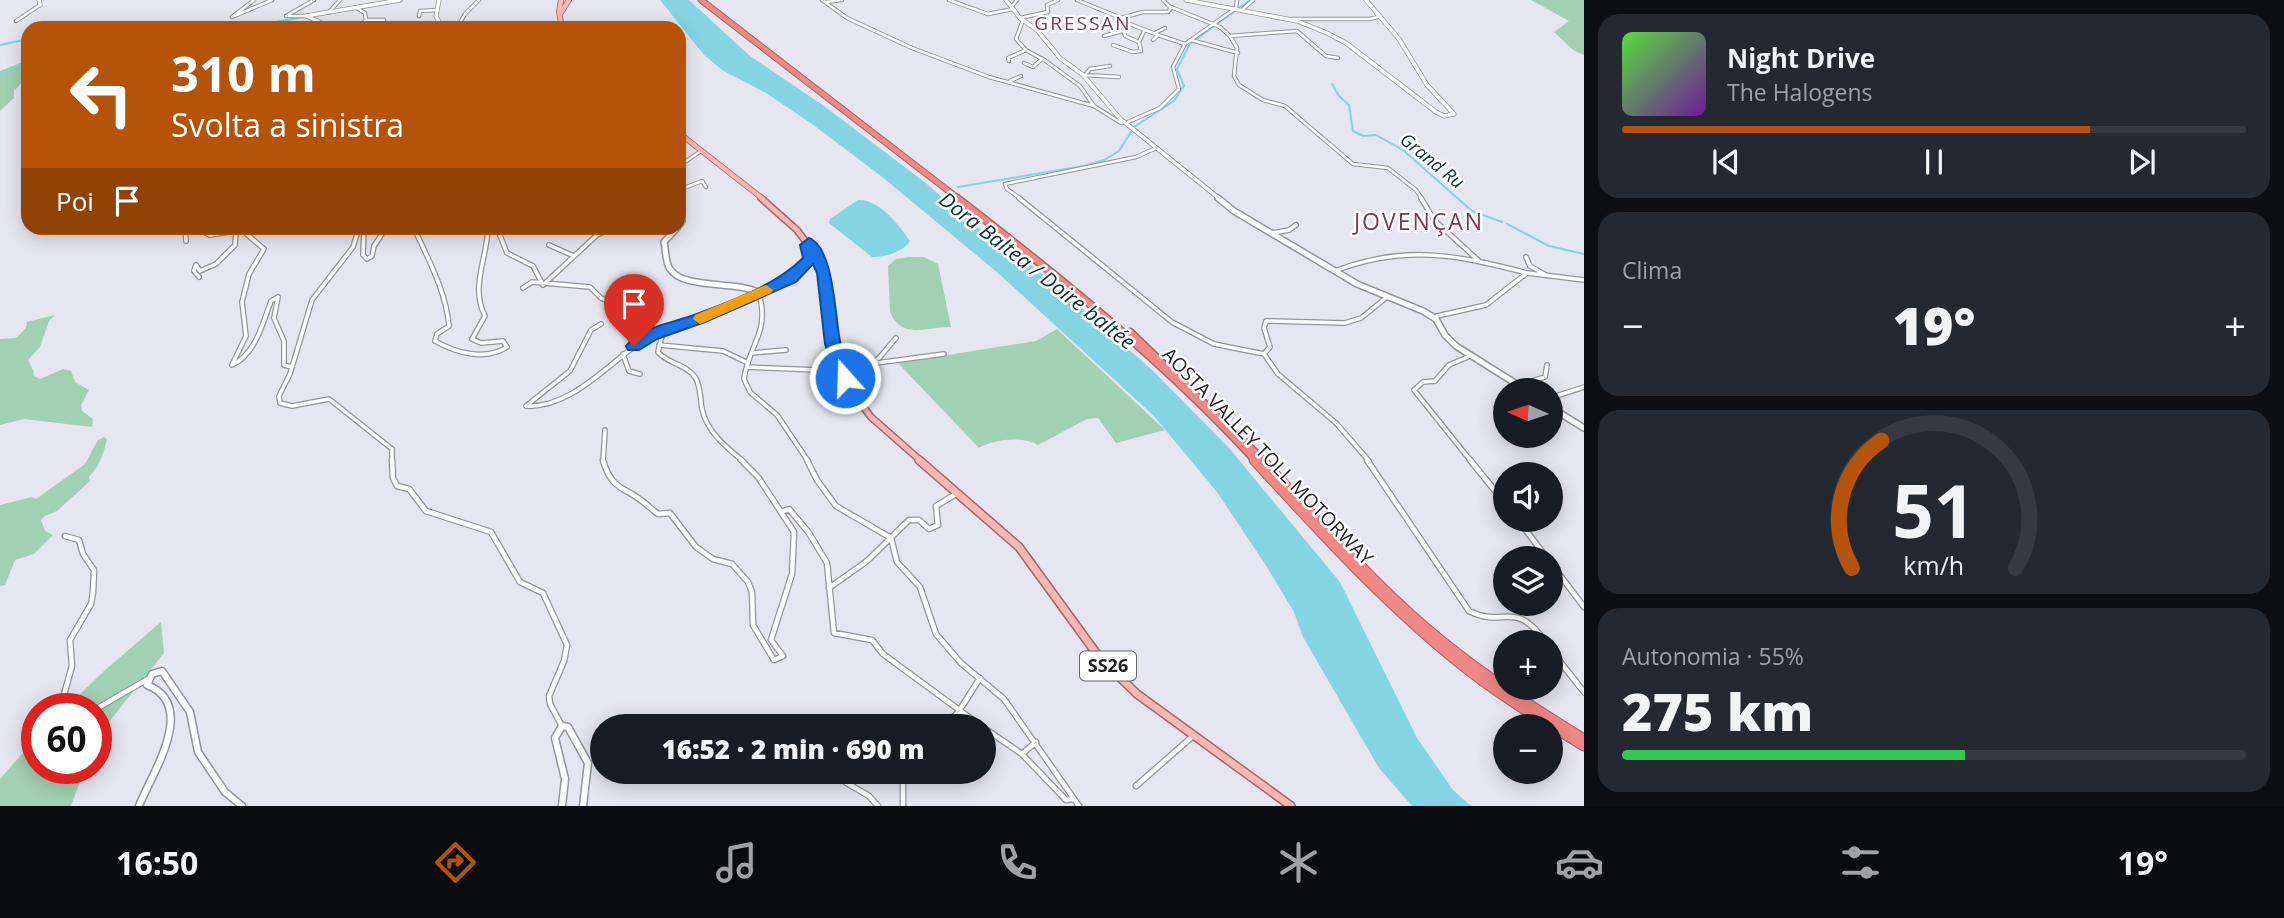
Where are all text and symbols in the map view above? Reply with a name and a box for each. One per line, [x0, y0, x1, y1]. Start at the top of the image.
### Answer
district label: GRESSAN [1034, 10, 1132, 36]
text: 310 m [171, 40, 316, 106]
text: Night Drive [1727, 40, 1875, 76]
icon: left [56, 49, 147, 140]
text: The Halogens [1727, 76, 1873, 108]
text: Svolta a sinistra [171, 103, 404, 146]
water label: Grand Ru [1396, 127, 1470, 193]
icon: previous [1707, 143, 1745, 181]
icon: pause [1915, 143, 1953, 181]
icon: next [2123, 143, 2161, 181]
icon: arrive [108, 182, 146, 220]
text: Poi [56, 183, 94, 219]
water label: Dora Baltea / Doire baltée [934, 185, 1141, 356]
district label: JOVENÇAN [1352, 205, 1484, 237]
text: Clima [1622, 254, 1682, 286]
pin [604, 274, 664, 346]
icon: arrive [615, 285, 653, 323]
text: 19° [1893, 289, 1975, 360]
text: − [1622, 299, 1644, 351]
text: + [2224, 299, 2246, 351]
position arrow [808, 341, 882, 415]
street label: AOSTA VALLEY TOLL MOTORWAY [1157, 342, 1379, 571]
north arrow [1493, 378, 1563, 448]
map controls [1493, 378, 1563, 784]
text: 51 [1892, 460, 1976, 559]
button: sound [1493, 462, 1563, 532]
button: layers [1493, 546, 1563, 616]
text: km/h [1904, 548, 1964, 582]
button: + [1493, 630, 1563, 700]
text: Autonomia · 55% [1622, 640, 1804, 672]
road number: SS26 [1080, 652, 1136, 680]
text: 275 km [1622, 675, 1813, 746]
speed limit sign: 60 [21, 693, 112, 784]
button: − [1493, 714, 1563, 784]
text: 16:52 · 2 min · 690 m [662, 731, 924, 767]
icon: directions [431, 838, 480, 887]
icon: music [712, 838, 761, 887]
icon: phone [993, 838, 1042, 887]
icon: climate [1274, 838, 1323, 887]
icon: car [1555, 838, 1604, 887]
icon: filters [1836, 838, 1885, 887]
text: 16:50 [116, 841, 198, 884]
text: 19° [2118, 841, 2168, 884]

